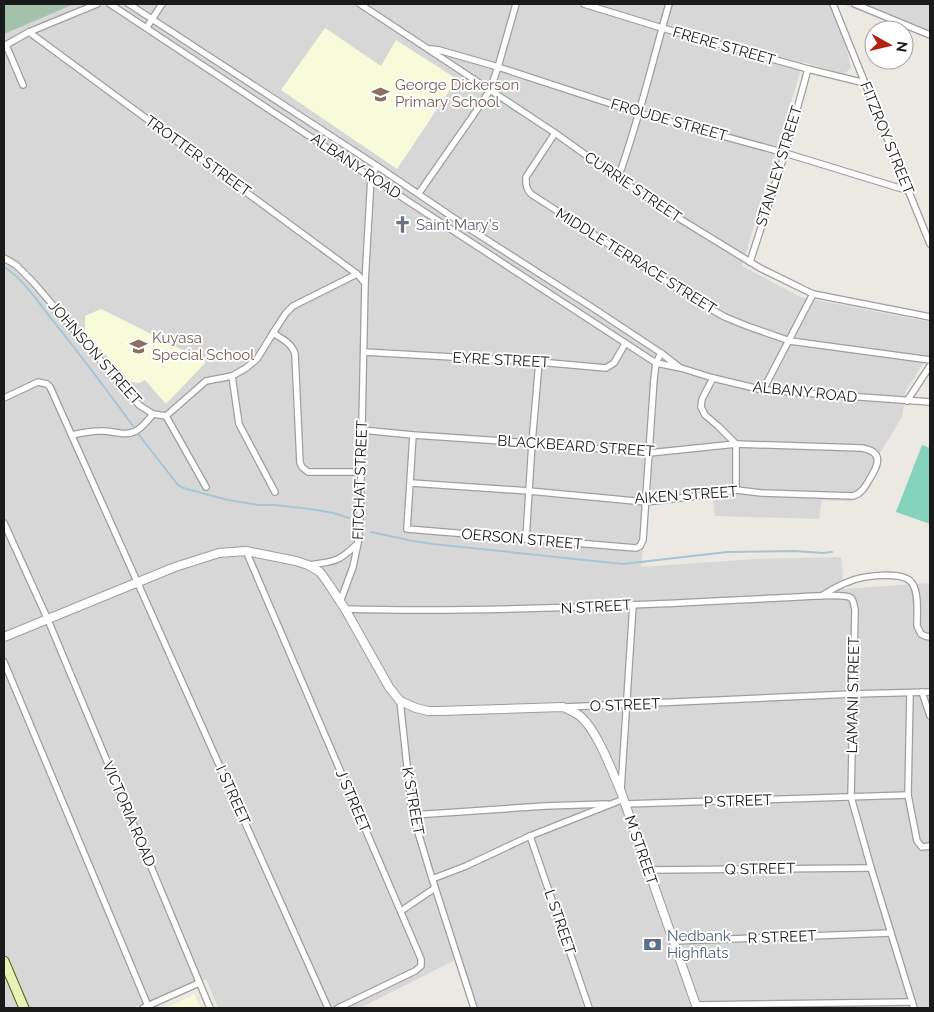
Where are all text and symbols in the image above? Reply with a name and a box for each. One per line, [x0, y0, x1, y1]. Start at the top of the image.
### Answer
north arrow [864, 20, 914, 70]
street label: FRERE STREET [671, 23, 777, 69]
text: N [893, 40, 911, 53]
place label: George Dickerson Primary School [395, 76, 519, 111]
street label: FITZROY STREET [856, 79, 918, 197]
school or university icon: George Dickerson Primary School [371, 84, 391, 104]
street label: FROUDE STREET [609, 95, 729, 145]
street label: STANLEY STREET [752, 103, 806, 229]
street label: TROTTER STREET [142, 112, 254, 200]
street label: ALBANY ROAD [307, 129, 405, 203]
street label: CURRIE STREET [581, 148, 685, 226]
street label: MIDDLE TERRACE STREET [552, 204, 720, 318]
church icon: Saint Mary's [392, 215, 412, 235]
place label: Saint Mary's [416, 216, 499, 234]
street label: JOHNSON STREET [45, 297, 145, 409]
place label: Kuyasa Special School [152, 329, 255, 364]
school or university icon: Kuyasa Special School [128, 337, 148, 357]
street label: EYRE STREET [452, 348, 550, 372]
street label: ALBANY ROAD [752, 378, 858, 406]
street label: FITCHAT STREET [349, 420, 371, 540]
street label: BLACKBEARD STREET [497, 432, 655, 460]
street label: AIKEN STREET [634, 482, 738, 508]
street label: OERSON STREET [461, 525, 583, 553]
street label: N STREET [560, 596, 632, 618]
street label: LAMANI STREET [843, 636, 863, 754]
street label: O STREET [589, 695, 661, 715]
street label: VICTORIA ROAD [99, 759, 159, 870]
street label: I STREET [212, 763, 254, 827]
street label: K STREET [398, 766, 428, 836]
street label: J STREET [332, 767, 374, 835]
street label: P STREET [704, 791, 772, 811]
street label: M STREET [621, 813, 661, 887]
street label: Q STREET [725, 859, 795, 879]
street label: L STREET [540, 887, 580, 957]
place label: Nedbank Highflats [667, 927, 731, 962]
street label: R STREET [747, 927, 817, 947]
bank icon: Nedbank Highflats [643, 935, 663, 955]

